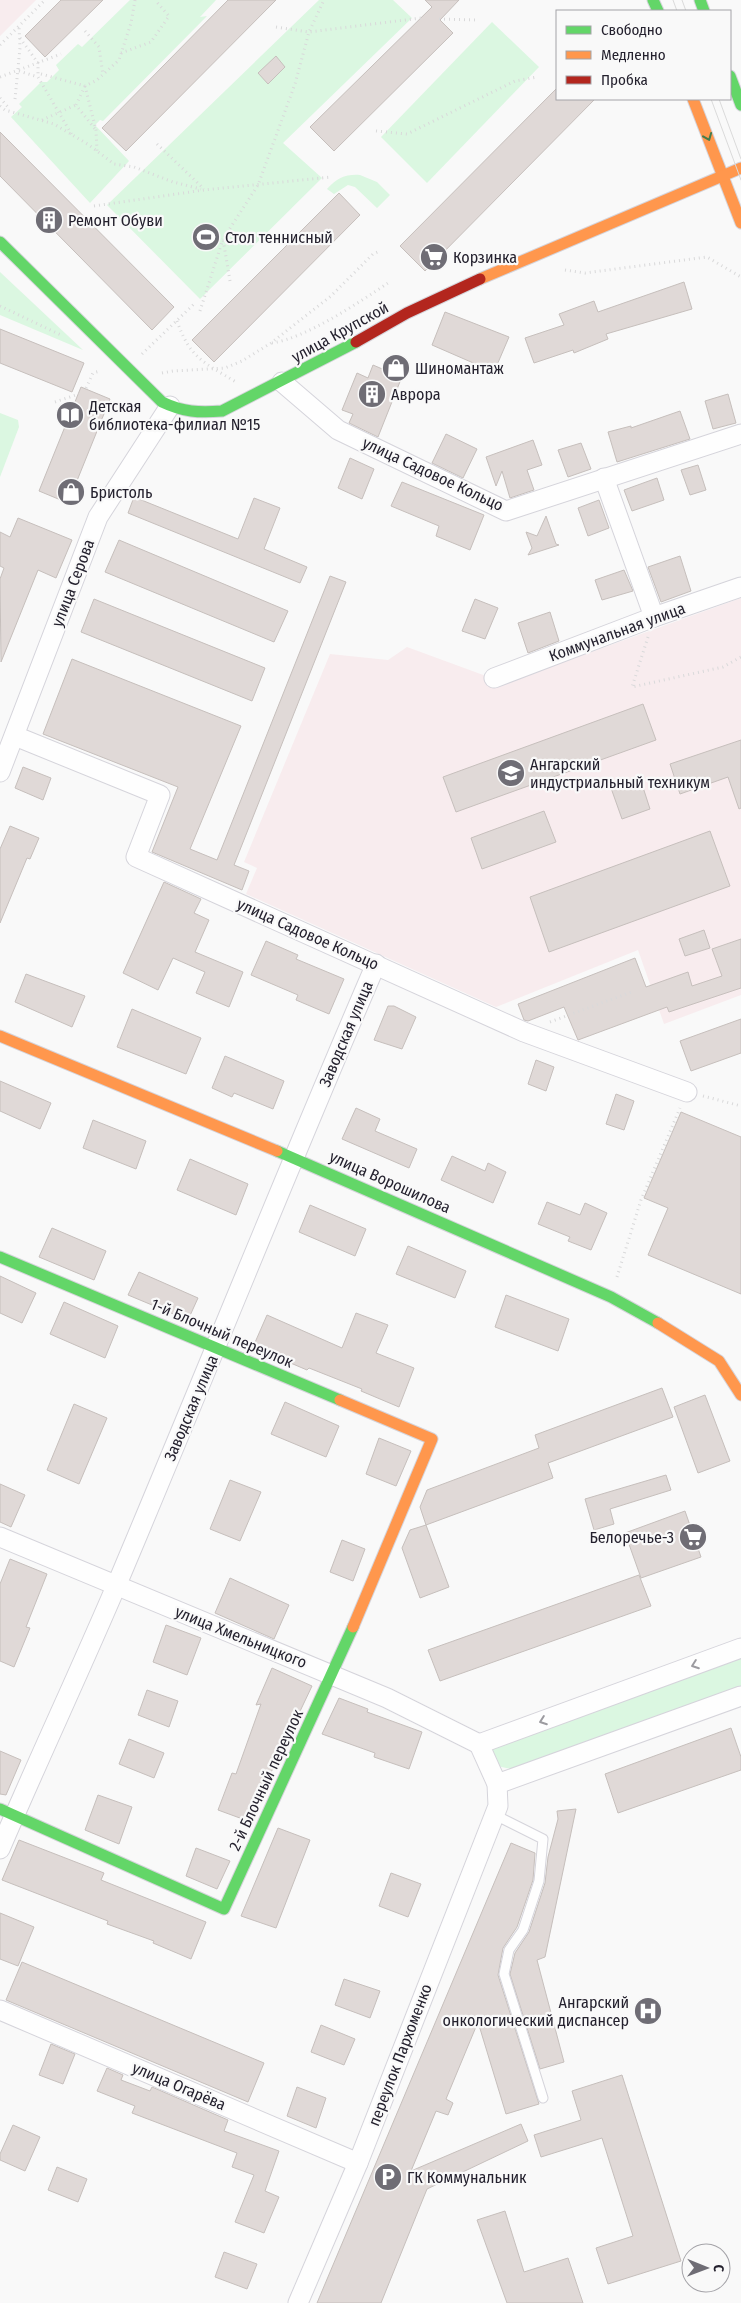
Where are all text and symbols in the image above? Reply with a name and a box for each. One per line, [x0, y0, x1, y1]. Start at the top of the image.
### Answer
legend [556, 10, 731, 100]
text: Свободно [601, 21, 663, 39]
text: Медленно [601, 46, 666, 64]
text: Пробка [601, 71, 648, 89]
one-way arrow [702, 132, 712, 141]
building icon: Ремонт Обуви [34, 205, 64, 235]
place label: Ремонт Обуви [68, 211, 163, 230]
sports icon: Стол теннисный [191, 222, 221, 252]
place label: Стол теннисный [225, 228, 333, 247]
supermarket icon: Корзинка [419, 242, 449, 272]
place label: Корзинка [453, 248, 517, 267]
street label: улица Крупской [288, 298, 392, 366]
shop icon: Шиномантаж [381, 353, 411, 383]
place label: Шиномантаж [415, 359, 505, 378]
building icon: Аврора [357, 379, 387, 409]
place label: Аврора [391, 385, 441, 404]
place label: Детская библиотека-филиал №15 [88, 397, 260, 434]
library icon: Детская библиотека-филиал №15 [55, 400, 85, 430]
street label: улица Садовое Кольцо [360, 433, 506, 515]
shop icon: Бристоль [56, 477, 86, 507]
place label: Бристоль [90, 483, 152, 502]
street label: улица Серова [48, 536, 98, 629]
street label: Коммунальная улица [546, 598, 688, 665]
place label: Ангарский индустриальный техникум [530, 755, 710, 792]
school or university icon: Ангарский индустриальный техникум [496, 758, 526, 788]
street label: улица Садовое Кольцо [234, 894, 382, 974]
street label: Заводская улица [315, 978, 377, 1090]
street label: улица Ворошилова [327, 1147, 454, 1217]
street label: 1-й Блочный переулок [148, 1294, 296, 1372]
street label: Заводская улица [160, 1352, 222, 1464]
supermarket icon: Белоречье-3 [678, 1522, 708, 1552]
place label: Белоречье-3 [589, 1528, 674, 1547]
street label: улица Хмельницкого [172, 1602, 310, 1672]
one-way arrow [691, 1659, 700, 1669]
street label: 2-й Блочный переулок [225, 1706, 307, 1854]
one-way arrow [539, 1715, 547, 1725]
street label: переулок Пархоменко [364, 1981, 436, 2129]
place label: Ангарский онкологический диспансер [443, 1993, 629, 2030]
hospital icon: Ангарский онкологический диспансер [633, 1996, 663, 2026]
street label: улица Огарёва [130, 2058, 229, 2114]
parking icon: ГК Коммунальник [373, 2162, 403, 2192]
place label: ГК Коммунальник [407, 2168, 527, 2187]
north arrow [681, 2243, 731, 2293]
text: С [710, 2264, 727, 2273]

